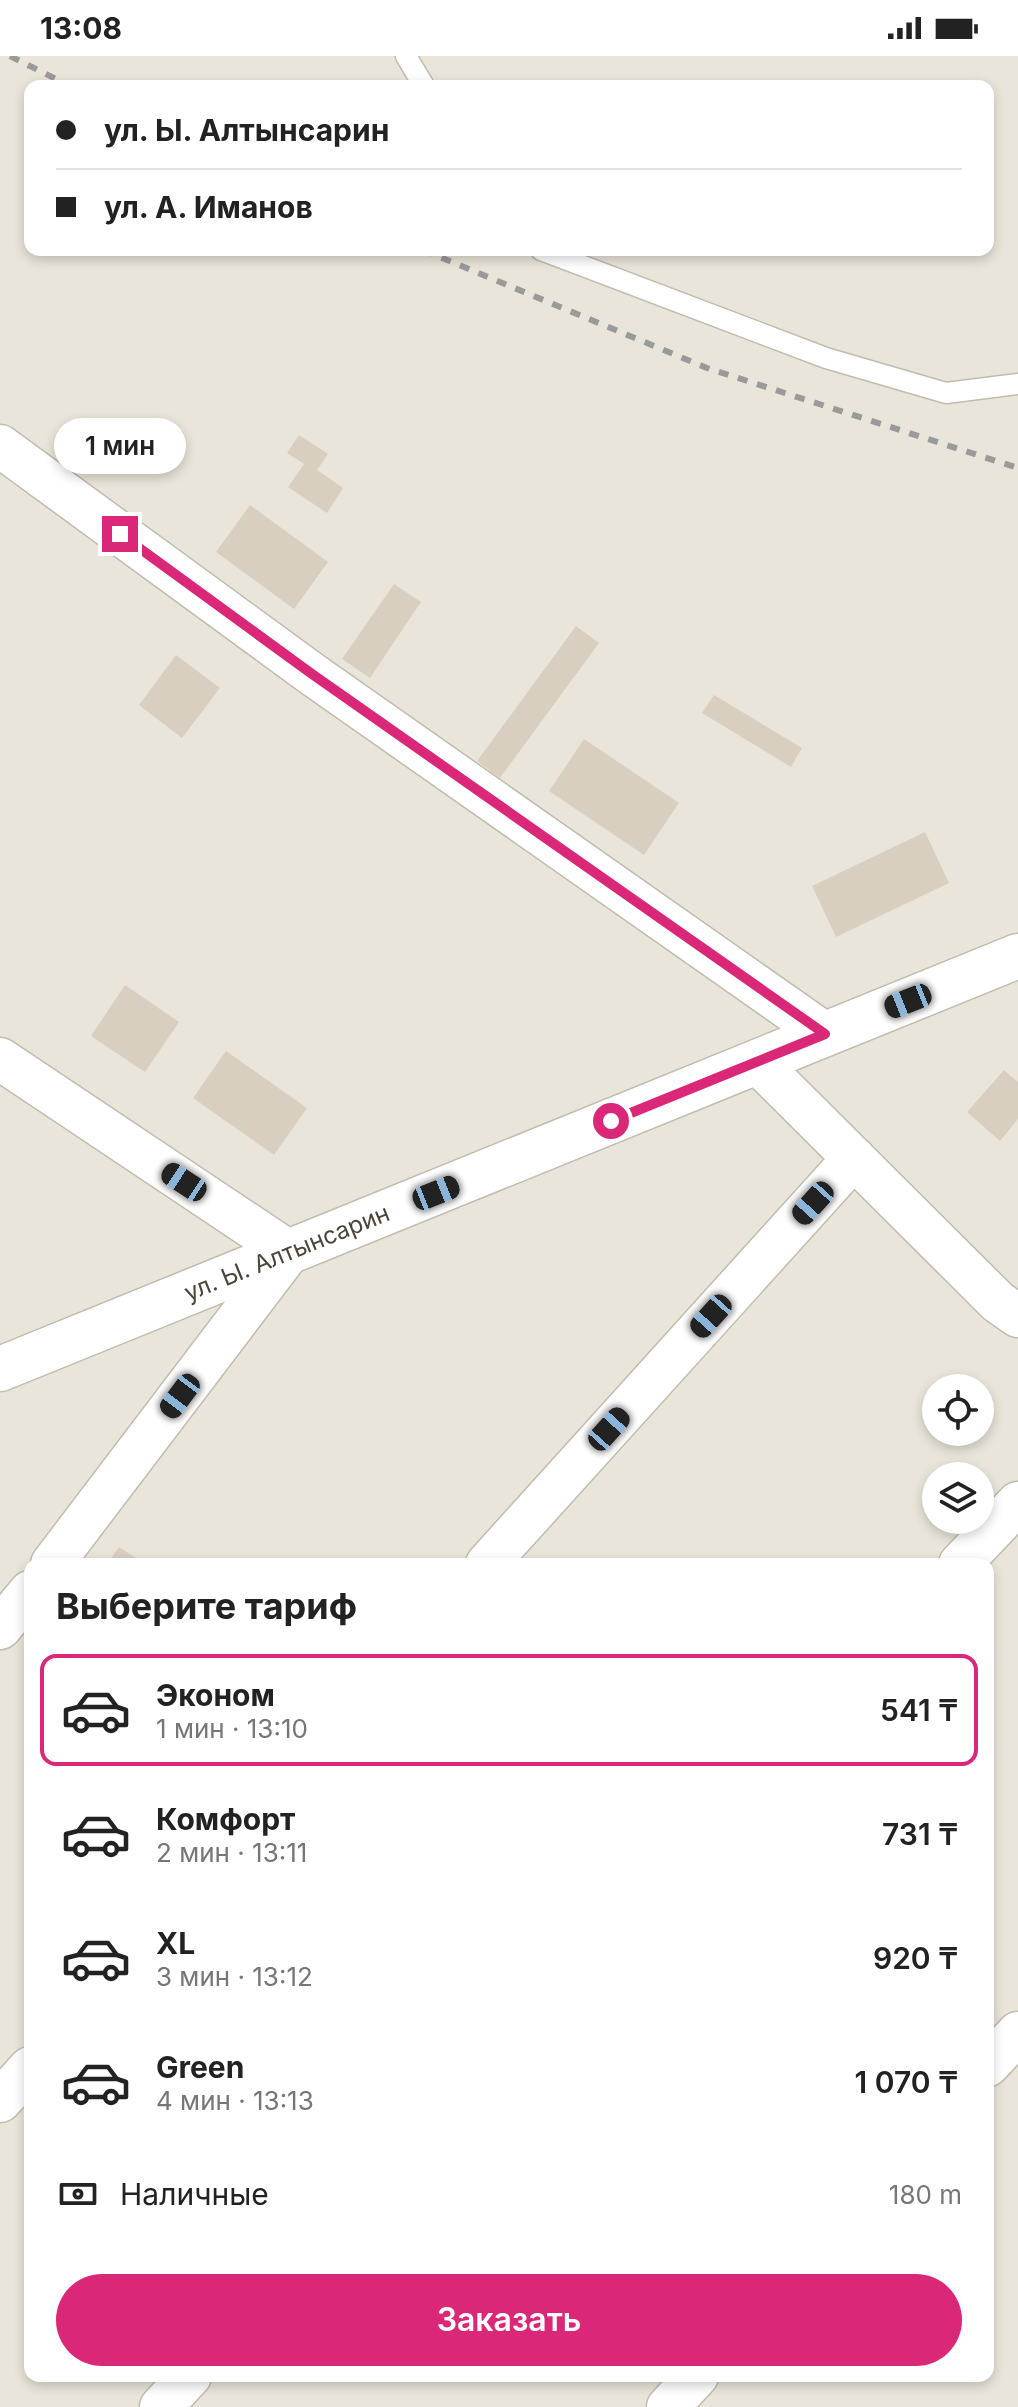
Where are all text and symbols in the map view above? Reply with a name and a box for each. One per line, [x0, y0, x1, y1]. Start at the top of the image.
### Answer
text: 13:08 [40, 10, 122, 46]
text: ул. Ы. Алтынсарин [104, 112, 389, 148]
text: ул. А. Иманов [104, 189, 313, 225]
callout: 1 мин [54, 418, 186, 474]
text: 1 мин [85, 430, 155, 461]
route end [102, 516, 138, 552]
car [881, 981, 935, 1021]
route start [593, 1103, 629, 1139]
car [157, 1159, 211, 1205]
car [409, 1173, 463, 1213]
car [788, 1177, 838, 1229]
street label: ул. Ы. Алтынсарин [180, 1198, 394, 1307]
car [686, 1290, 736, 1342]
car [156, 1370, 204, 1422]
map controls [922, 1374, 994, 1534]
button: locate [922, 1374, 994, 1446]
car [584, 1403, 634, 1455]
button: layers [922, 1462, 994, 1534]
text: Выберите тариф [56, 1584, 357, 1628]
icon: car [60, 1674, 132, 1746]
text: Эконом [156, 1677, 275, 1713]
text: 541 ₸ [880, 1692, 958, 1728]
text: 1 мин · 13:10 [156, 1713, 308, 1744]
icon: car [60, 1798, 132, 1870]
text: Комфорт [156, 1801, 295, 1837]
text: 731 ₸ [882, 1816, 958, 1852]
text: 2 мин · 13:11 [156, 1837, 307, 1868]
icon: car [60, 1922, 132, 1994]
text: XL [156, 1925, 195, 1961]
text: 920 ₸ [873, 1940, 958, 1976]
text: 3 мин · 13:12 [156, 1961, 313, 1992]
icon: car [60, 2046, 132, 2118]
text: Green [156, 2049, 244, 2085]
text: 1 070 ₸ [855, 2064, 958, 2100]
text: 4 мин · 13:13 [156, 2085, 314, 2116]
icon: cash [56, 2172, 100, 2216]
text: Наличные [120, 2176, 269, 2212]
text: 180 m [889, 2179, 962, 2210]
button: Заказать [56, 2274, 962, 2366]

